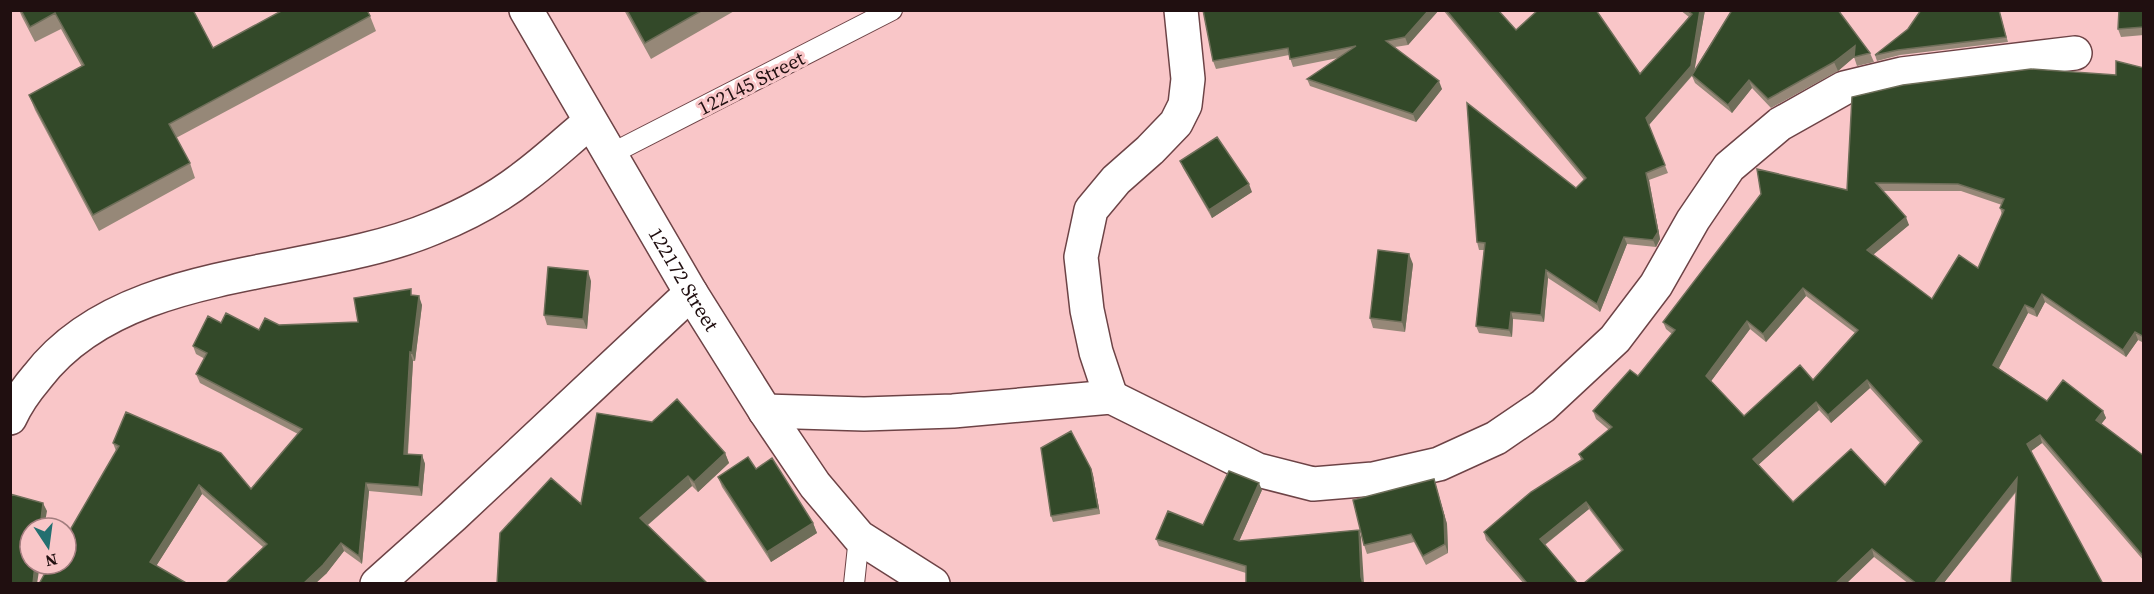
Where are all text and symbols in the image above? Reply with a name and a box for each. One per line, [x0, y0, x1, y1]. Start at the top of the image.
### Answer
street label: 122145 Street [693, 44, 810, 122]
street label: 122172 Street [642, 222, 726, 337]
north arrow [18, 516, 78, 576]
text: N [43, 549, 60, 573]

